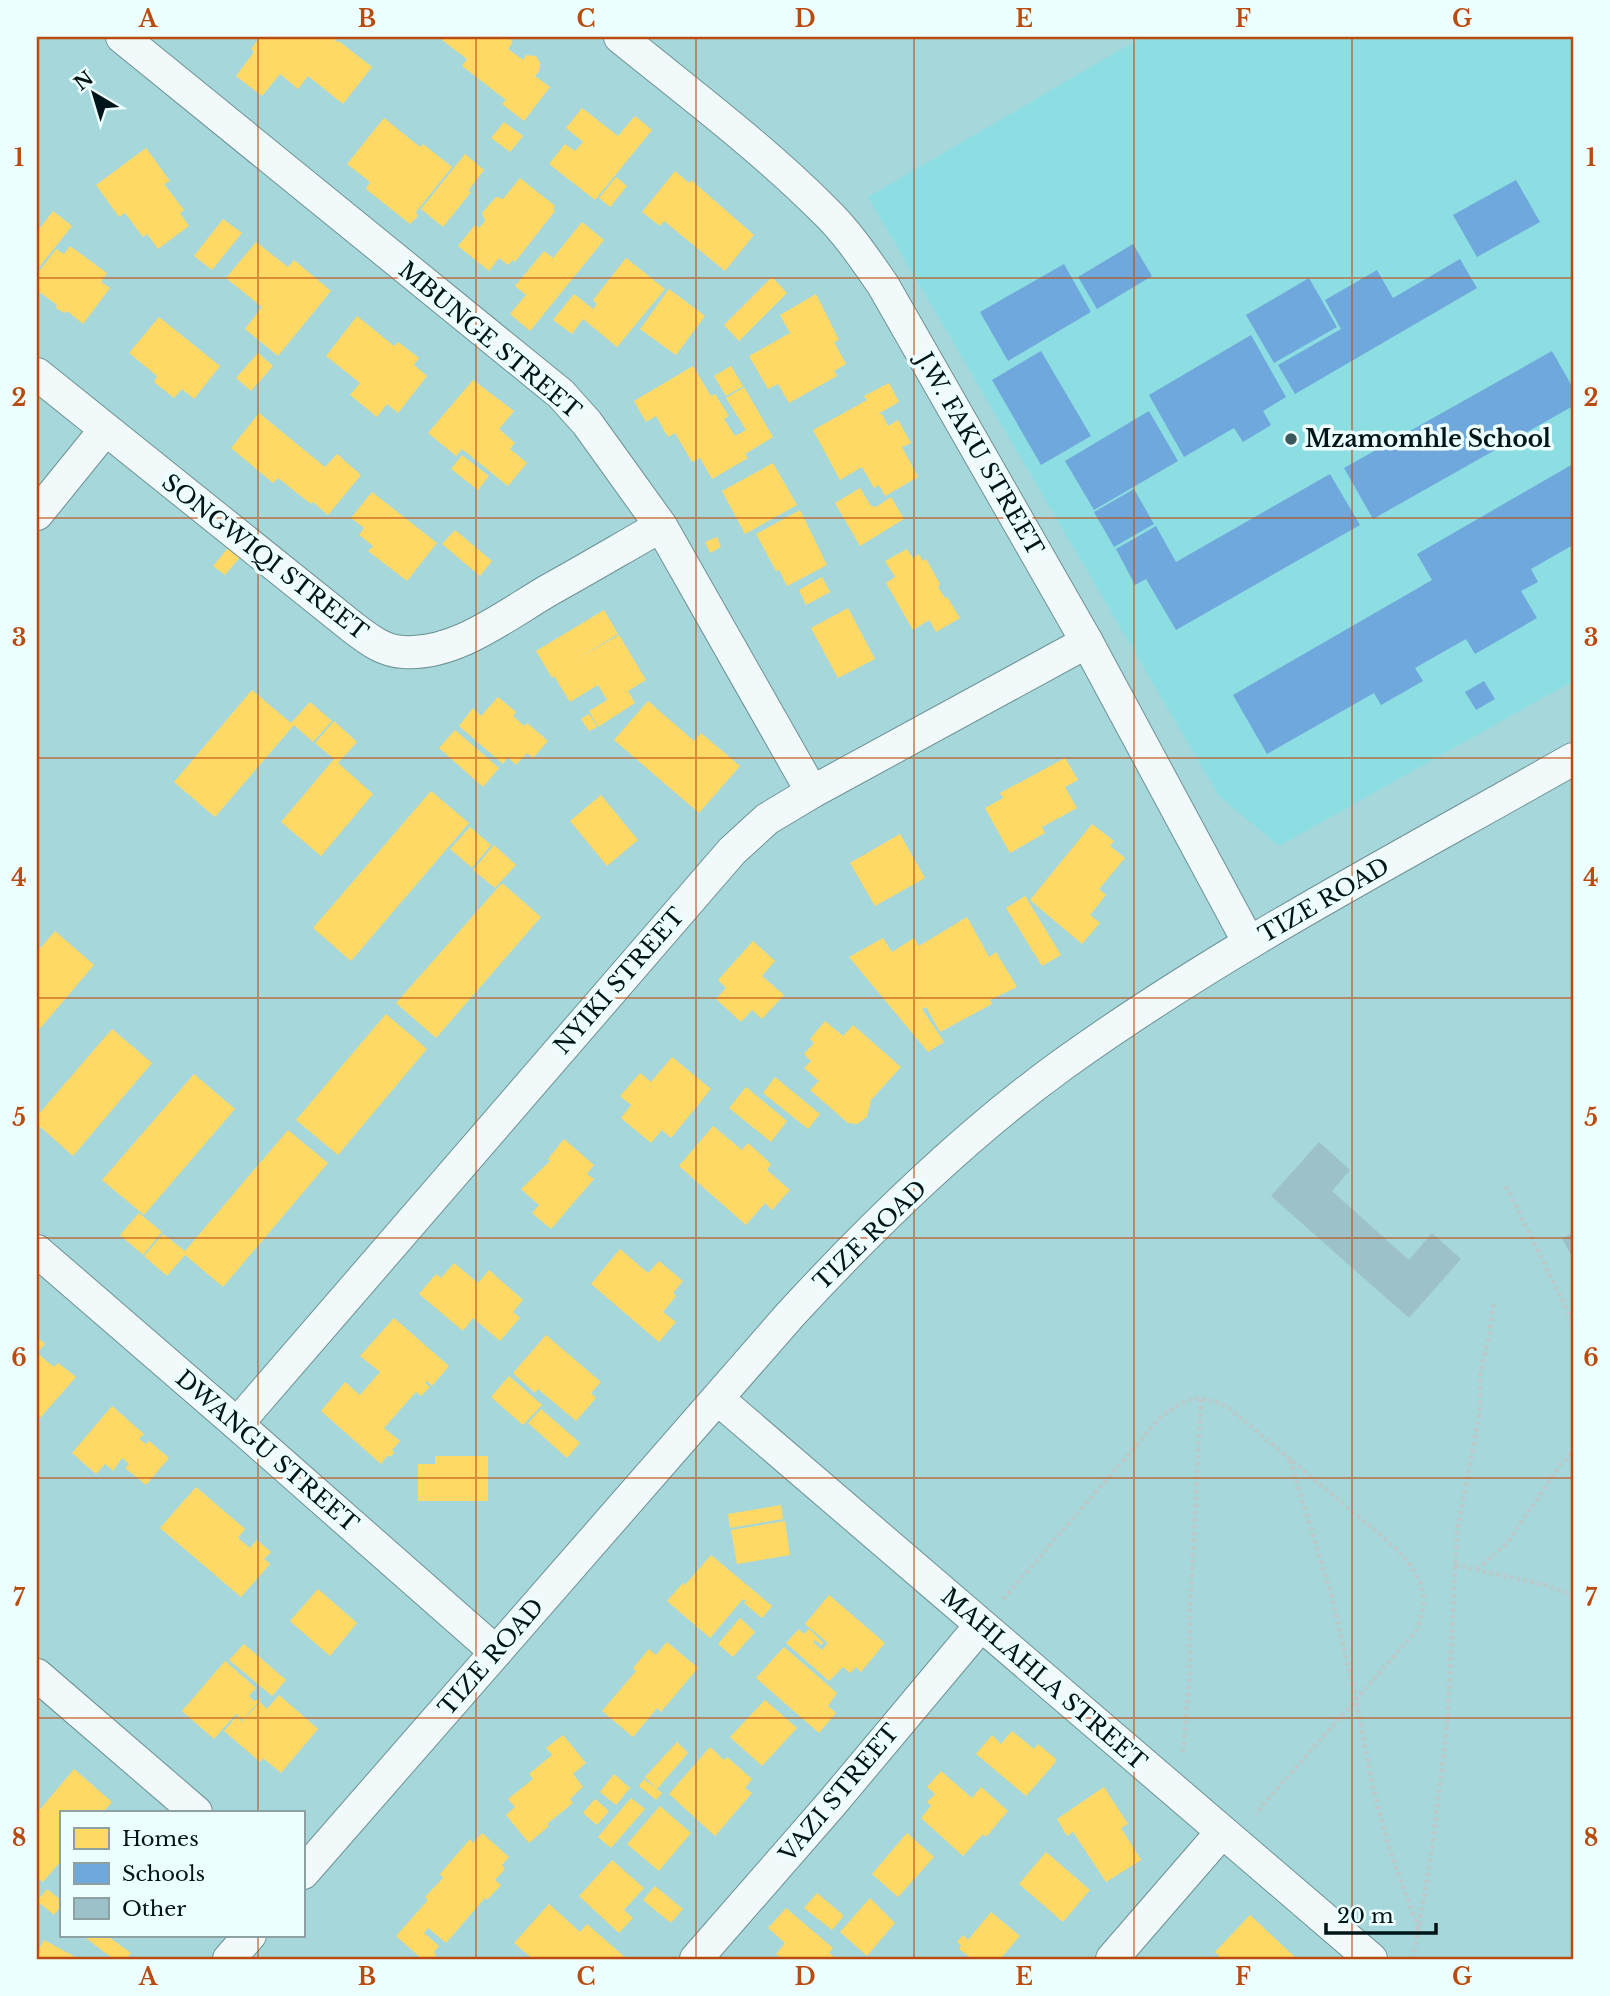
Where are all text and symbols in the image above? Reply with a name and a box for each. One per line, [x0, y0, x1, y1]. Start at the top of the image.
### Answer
text: A [138, 5, 159, 33]
text: B [358, 5, 376, 33]
text: C [577, 5, 595, 33]
text: D [794, 5, 816, 33]
text: E [1015, 5, 1033, 33]
text: F [1235, 5, 1251, 33]
text: G [1452, 5, 1472, 33]
north arrow [60, 60, 130, 130]
text: N [70, 66, 98, 96]
text: 1 [14, 144, 24, 172]
text: 1 [1586, 144, 1596, 172]
street label: MBUNGE STREET [393, 256, 587, 425]
street label: J.W. FAKU STREET [909, 345, 1050, 561]
text: 2 [12, 384, 26, 412]
text: 2 [1584, 384, 1598, 412]
place label: Mzamomhle School [1305, 425, 1551, 453]
marker: Mzamomhle School [1283, 431, 1299, 447]
street label: SONGWIQI STREET [157, 468, 374, 646]
text: 3 [12, 624, 26, 652]
text: 3 [1584, 624, 1598, 652]
street label: TIZE ROAD [1254, 851, 1394, 949]
text: 4 [11, 864, 27, 892]
text: 4 [1583, 864, 1599, 892]
street label: NYIKI STREET [548, 902, 690, 1060]
text: 5 [12, 1104, 26, 1132]
text: 5 [1584, 1104, 1598, 1132]
street label: TIZE ROAD [808, 1174, 932, 1296]
text: 6 [11, 1344, 27, 1372]
text: 6 [1583, 1344, 1599, 1372]
street label: DWANGU STREET [170, 1364, 364, 1538]
street label: MAHLAHLA STREET [936, 1582, 1153, 1776]
text: 7 [13, 1584, 26, 1612]
text: 7 [1585, 1584, 1598, 1612]
street label: TIZE ROAD [433, 1593, 549, 1721]
street label: VAZI STREET [773, 1718, 905, 1868]
legend [60, 1811, 304, 1937]
text: 8 [12, 1824, 26, 1852]
text: 8 [1584, 1824, 1598, 1852]
text: Homes [122, 1826, 199, 1852]
text: Schools [122, 1861, 205, 1887]
scale bar [1326, 1891, 1437, 1935]
text: Other [122, 1896, 186, 1922]
text: 20 m [1337, 1903, 1394, 1929]
text: A [138, 1963, 159, 1991]
text: B [358, 1963, 376, 1991]
text: C [577, 1963, 595, 1991]
text: D [794, 1963, 816, 1991]
text: E [1015, 1963, 1033, 1991]
text: F [1235, 1963, 1251, 1991]
text: G [1452, 1963, 1472, 1991]

